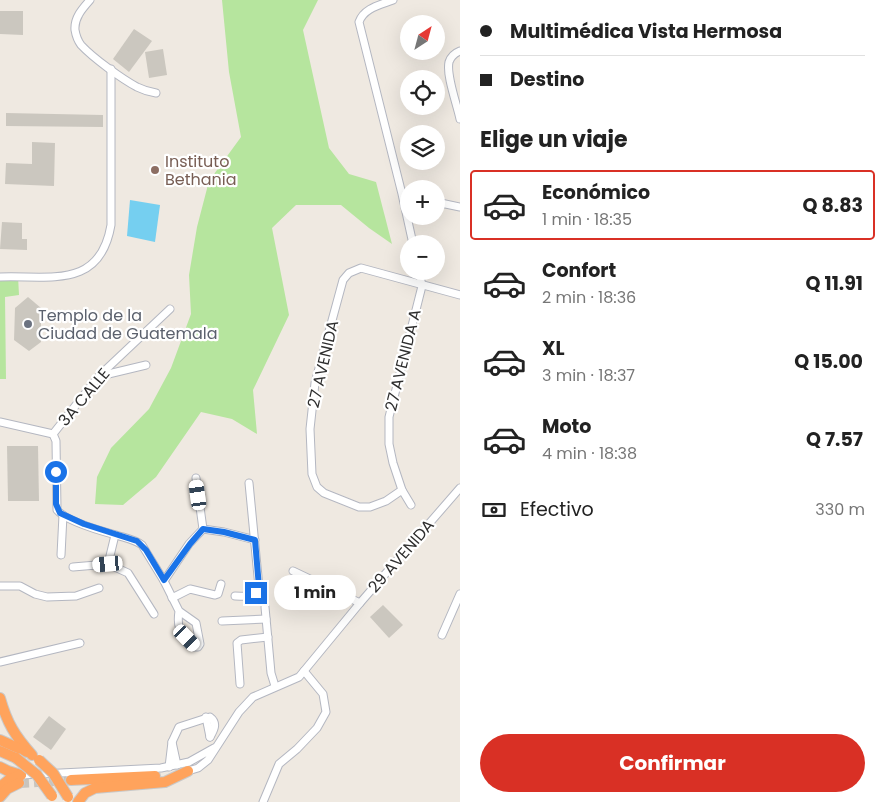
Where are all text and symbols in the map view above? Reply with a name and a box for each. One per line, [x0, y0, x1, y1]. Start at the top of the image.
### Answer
north arrow [400, 15, 445, 60]
map controls [400, 15, 445, 280]
text: Multimédica Vista Hermosa [510, 18, 782, 45]
text: Destino [510, 66, 584, 93]
button: locate [400, 70, 445, 115]
text: Elige un viaje [480, 124, 628, 155]
button: layers [400, 125, 445, 170]
place label: Instituto Bethania [165, 150, 237, 191]
marker: Instituto Bethania [149, 164, 161, 176]
text: Económico [542, 179, 650, 206]
button: + [400, 180, 445, 225]
icon: car [482, 183, 527, 228]
text: Q 8.83 [803, 192, 863, 219]
text: 1 min · 18:35 [542, 208, 632, 231]
button: − [400, 235, 445, 280]
text: Confort [542, 257, 616, 284]
icon: car [482, 261, 527, 306]
text: Q 11.91 [806, 270, 863, 297]
text: 2 min · 18:36 [542, 286, 636, 309]
place label: Templo de la Ciudad de Guatemala [38, 304, 218, 345]
street label: 27 AVENIDA A [379, 306, 427, 413]
marker: Templo de la Ciudad de Guatemala [22, 318, 34, 330]
street label: 27 AVENIDA [302, 318, 344, 410]
text: XL [542, 335, 565, 362]
icon: car [482, 339, 527, 384]
text: Q 15.00 [794, 348, 863, 375]
street label: 3A CALLE [53, 363, 115, 431]
text: 3 min · 18:37 [542, 364, 635, 387]
text: Moto [542, 413, 591, 440]
icon: car [482, 417, 527, 462]
text: Q 7.57 [806, 426, 863, 453]
text: 4 min · 18:38 [542, 442, 637, 465]
route start [45, 461, 67, 483]
car [188, 479, 207, 511]
icon: cash [480, 496, 508, 524]
text: Efectivo [520, 496, 594, 523]
text: 330 m [815, 498, 865, 521]
street label: 29 AVENIDA [363, 514, 440, 598]
car [92, 555, 123, 573]
callout: 1 min [274, 576, 356, 610]
text: 1 min [294, 581, 336, 604]
route end [245, 582, 267, 604]
car [171, 622, 202, 654]
button: Confirmar [480, 734, 865, 792]

